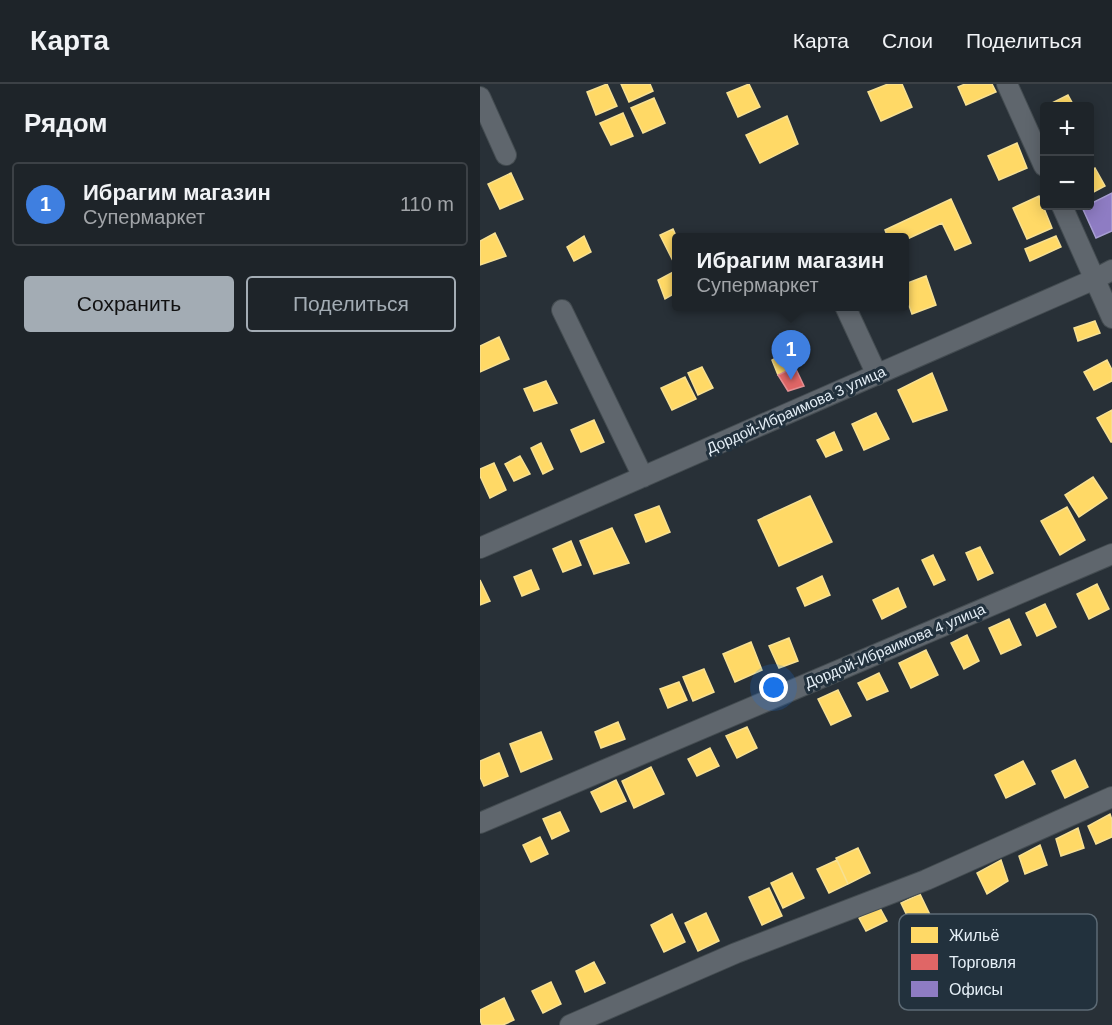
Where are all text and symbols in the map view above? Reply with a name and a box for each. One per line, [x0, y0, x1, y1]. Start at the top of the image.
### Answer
text: Карта [30, 25, 109, 56]
text: Карта [793, 29, 849, 52]
text: Слои [882, 29, 933, 52]
text: Поделиться [966, 29, 1082, 52]
map controls [1040, 102, 1094, 210]
button: + [1040, 102, 1094, 156]
text: Рядом [24, 108, 107, 138]
button: − [1040, 156, 1094, 210]
text: Ибрагим магазин [83, 180, 271, 205]
text: 1 [40, 193, 51, 215]
text: 110 m [400, 193, 454, 215]
text: Супермаркет [83, 206, 205, 228]
popup [672, 233, 909, 311]
text: Ибрагим магазин [697, 248, 884, 273]
text: Супермаркет [697, 274, 819, 296]
button: Сохранить [24, 276, 234, 332]
button: Поделиться [246, 276, 456, 332]
pin: 1 [772, 330, 810, 380]
street label: Дордой-Ибраимова 3 улица [704, 362, 889, 457]
street label: Дордой-Ибраимова 4 улица [802, 600, 988, 691]
your location [759, 673, 788, 702]
legend [899, 914, 1097, 1010]
text: Жильё [949, 927, 999, 944]
text: Торговля [949, 954, 1016, 971]
text: Офисы [949, 981, 1003, 998]

